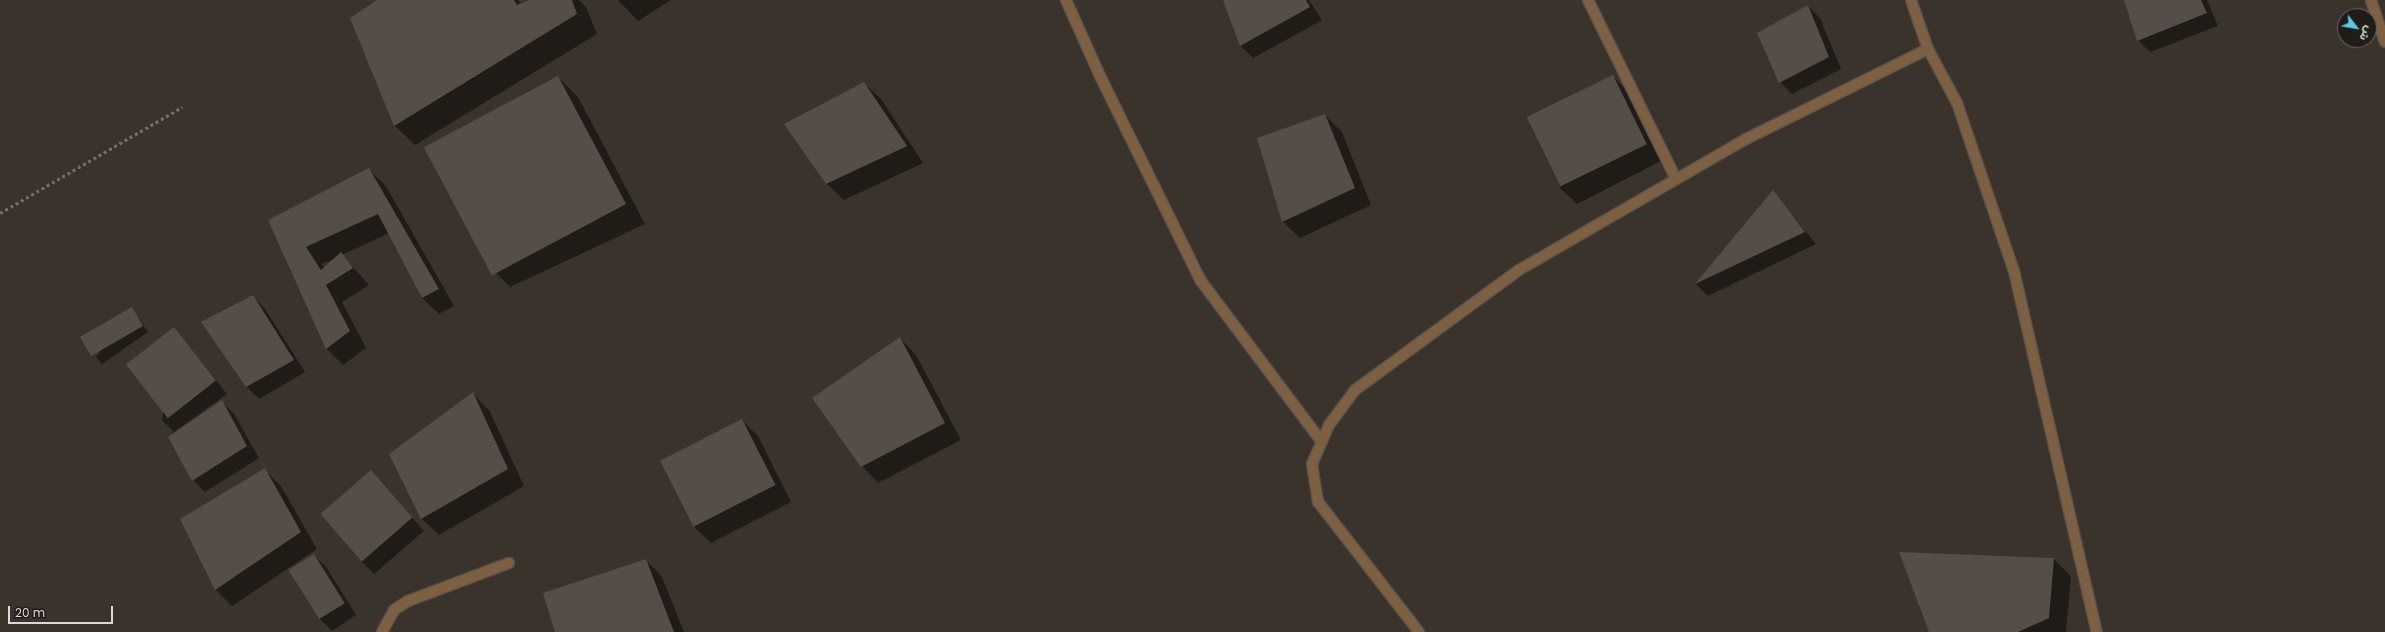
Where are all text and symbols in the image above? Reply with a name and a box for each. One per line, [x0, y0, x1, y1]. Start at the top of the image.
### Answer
north arrow [2337, 8, 2377, 48]
text: ش [2356, 23, 2377, 44]
scale bar [10, 598, 115, 624]
text: 20 m [15, 604, 45, 621]

